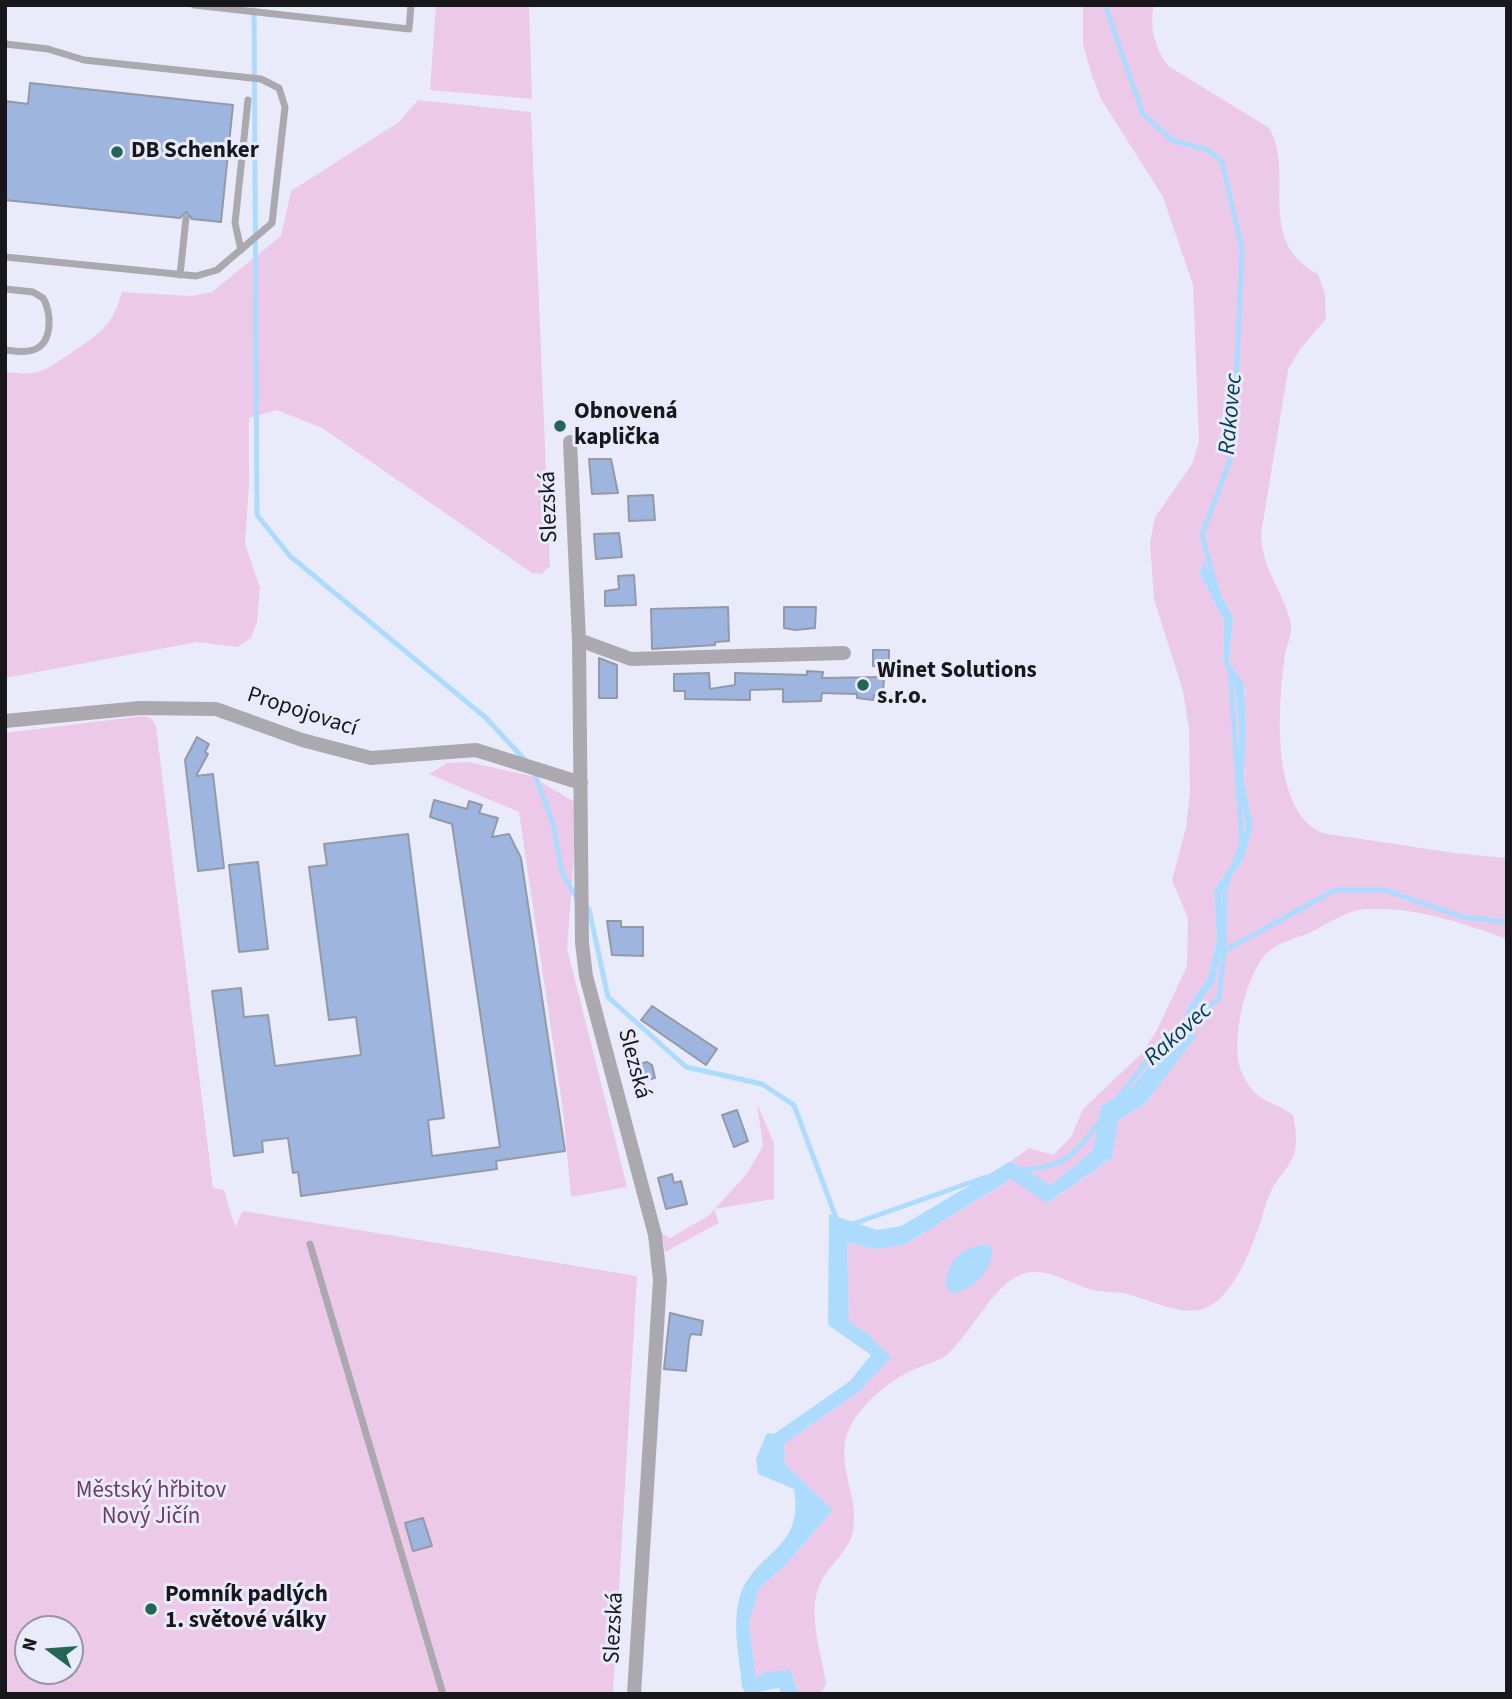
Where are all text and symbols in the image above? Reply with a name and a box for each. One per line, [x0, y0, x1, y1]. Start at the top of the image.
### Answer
place label: DB Schenker [131, 138, 259, 166]
marker: DB Schenker [109, 144, 125, 160]
water label: Rakovec [1214, 372, 1250, 456]
place label: Obnovená kaplička [574, 399, 678, 453]
marker: Obnovená kaplička [552, 418, 568, 434]
street label: Slezská [535, 471, 565, 543]
place label: Winet Solutions s.r.o. [877, 658, 1037, 712]
marker: Winet Solutions s.r.o. [855, 677, 871, 693]
street label: Propojovací [243, 682, 361, 744]
water label: Rakovec [1139, 997, 1219, 1073]
street label: Slezská [610, 1026, 656, 1102]
park label: Městský hřbitov Nový Jičín [76, 1478, 226, 1532]
place label: Pomník padlých 1. světové války [165, 1582, 328, 1636]
street label: Slezská [599, 1591, 631, 1665]
marker: Pomník padlých 1. světové války [143, 1601, 159, 1617]
north arrow [14, 1615, 84, 1685]
text: N [16, 1635, 45, 1654]

